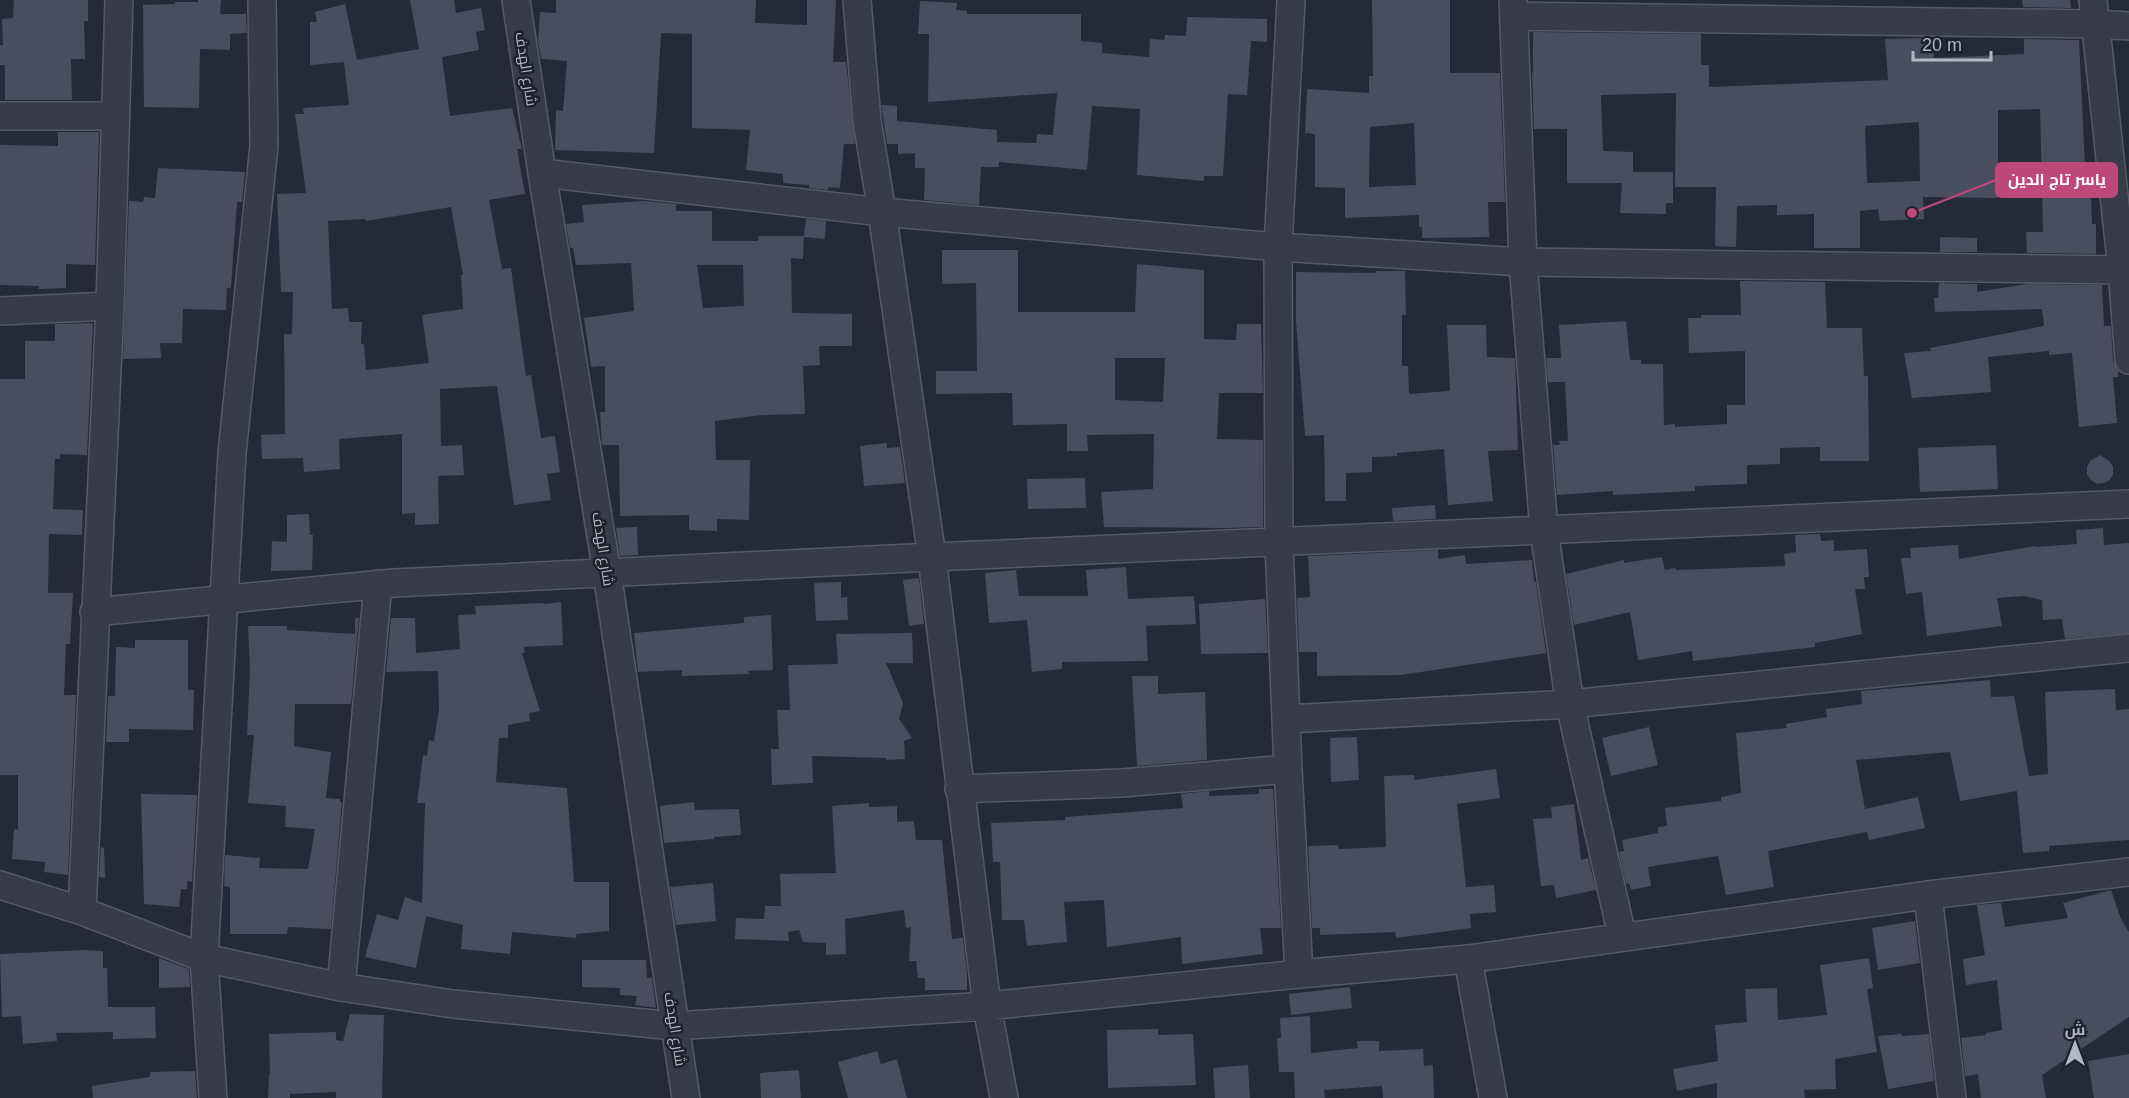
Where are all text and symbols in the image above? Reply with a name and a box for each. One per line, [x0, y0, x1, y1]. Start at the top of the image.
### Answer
scale bar [1913, 24, 1991, 62]
street label: شارع الهدف [509, 31, 541, 108]
text: 20 m [1922, 35, 1962, 55]
callout: ياسر تاج الدين [1996, 163, 2117, 197]
text: ياسر تاج الدين [2008, 171, 2106, 190]
street label: شارع الهدف [586, 511, 618, 588]
street label: شارع الهدف [658, 991, 690, 1068]
north arrow [2045, 1014, 2105, 1074]
text: ش [2065, 1021, 2085, 1039]

